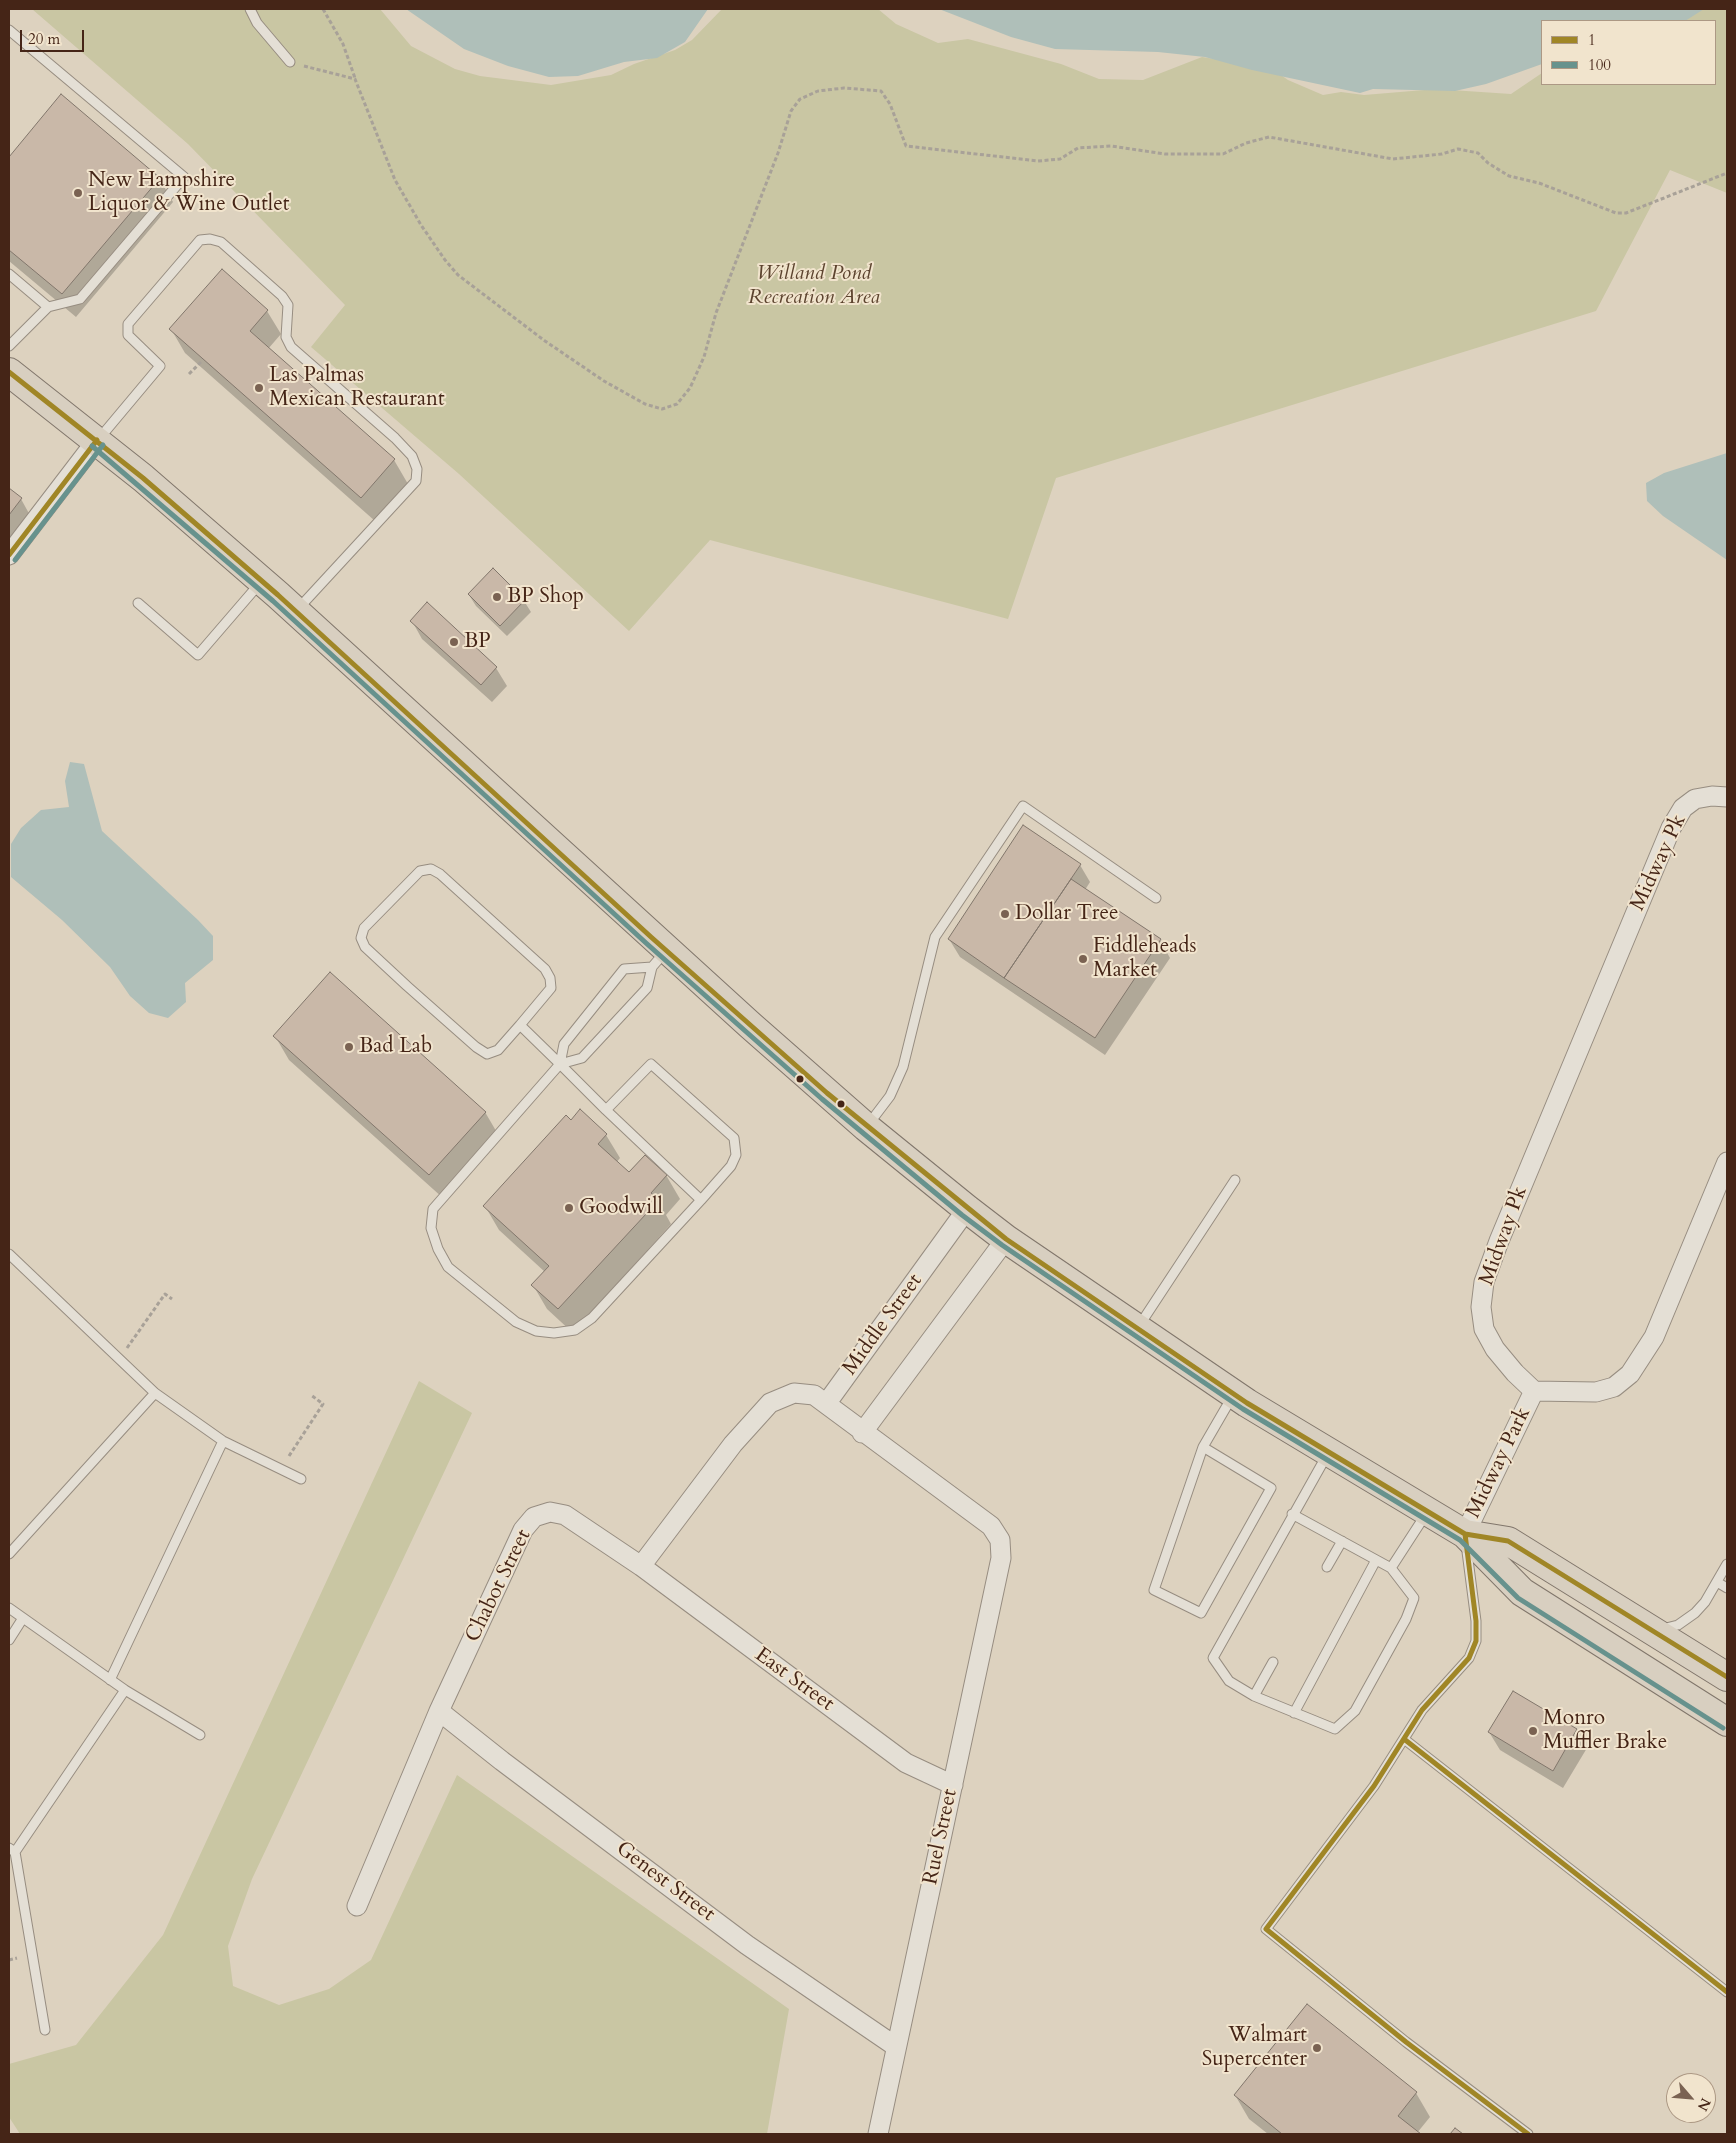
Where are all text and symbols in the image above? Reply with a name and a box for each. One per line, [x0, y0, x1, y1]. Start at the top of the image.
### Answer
scale bar [22, 20, 86, 52]
legend [1541, 20, 1716, 85]
text: 20 m [28, 29, 60, 49]
text: 1 [1588, 30, 1596, 50]
text: 100 [1588, 55, 1611, 75]
place label: New Hampshire Liquor & Wine Outlet [88, 168, 289, 218]
marker: New Hampshire Liquor & Wine Outlet [72, 187, 84, 199]
park label: Willand Pond Recreation Area [748, 261, 880, 311]
place label: Las Palmas Mexican Restaurant [269, 363, 445, 413]
marker: Las Palmas Mexican Restaurant [253, 382, 265, 394]
place label: BP Shop [507, 584, 584, 610]
marker: BP Shop [491, 591, 503, 603]
place label: BP [464, 629, 491, 655]
marker: BP [448, 636, 460, 648]
street label: Midway Pk [1626, 811, 1692, 915]
place label: Dollar Tree [1015, 901, 1119, 927]
marker: Dollar Tree [999, 908, 1011, 920]
place label: Fiddleheads Market [1093, 934, 1196, 984]
marker: Fiddleheads Market [1077, 953, 1089, 965]
place label: Bad Lab [359, 1034, 432, 1060]
marker: Bad Lab [343, 1041, 355, 1053]
unlabelled marker [795, 1074, 805, 1084]
unlabelled marker [836, 1099, 846, 1109]
street label: Midway Pk [1475, 1183, 1533, 1289]
place label: Goodwill [579, 1195, 663, 1221]
marker: Goodwill [563, 1202, 575, 1214]
street label: Middle Street [838, 1269, 928, 1381]
street label: Midway Park [1461, 1404, 1537, 1522]
street label: Chabot Street [461, 1526, 537, 1646]
street label: East Street [749, 1643, 839, 1717]
place label: Monro Muffler Brake [1543, 1706, 1667, 1756]
marker: Monro Muffler Brake [1527, 1725, 1539, 1737]
street label: Ruel Street [919, 1787, 963, 1887]
street label: Genest Street [611, 1837, 719, 1927]
place label: Walmart Supercenter [1202, 2023, 1307, 2073]
marker: Walmart Supercenter [1311, 2042, 1323, 2054]
north arrow [1666, 2073, 1716, 2123]
text: N [1693, 2095, 1715, 2114]

